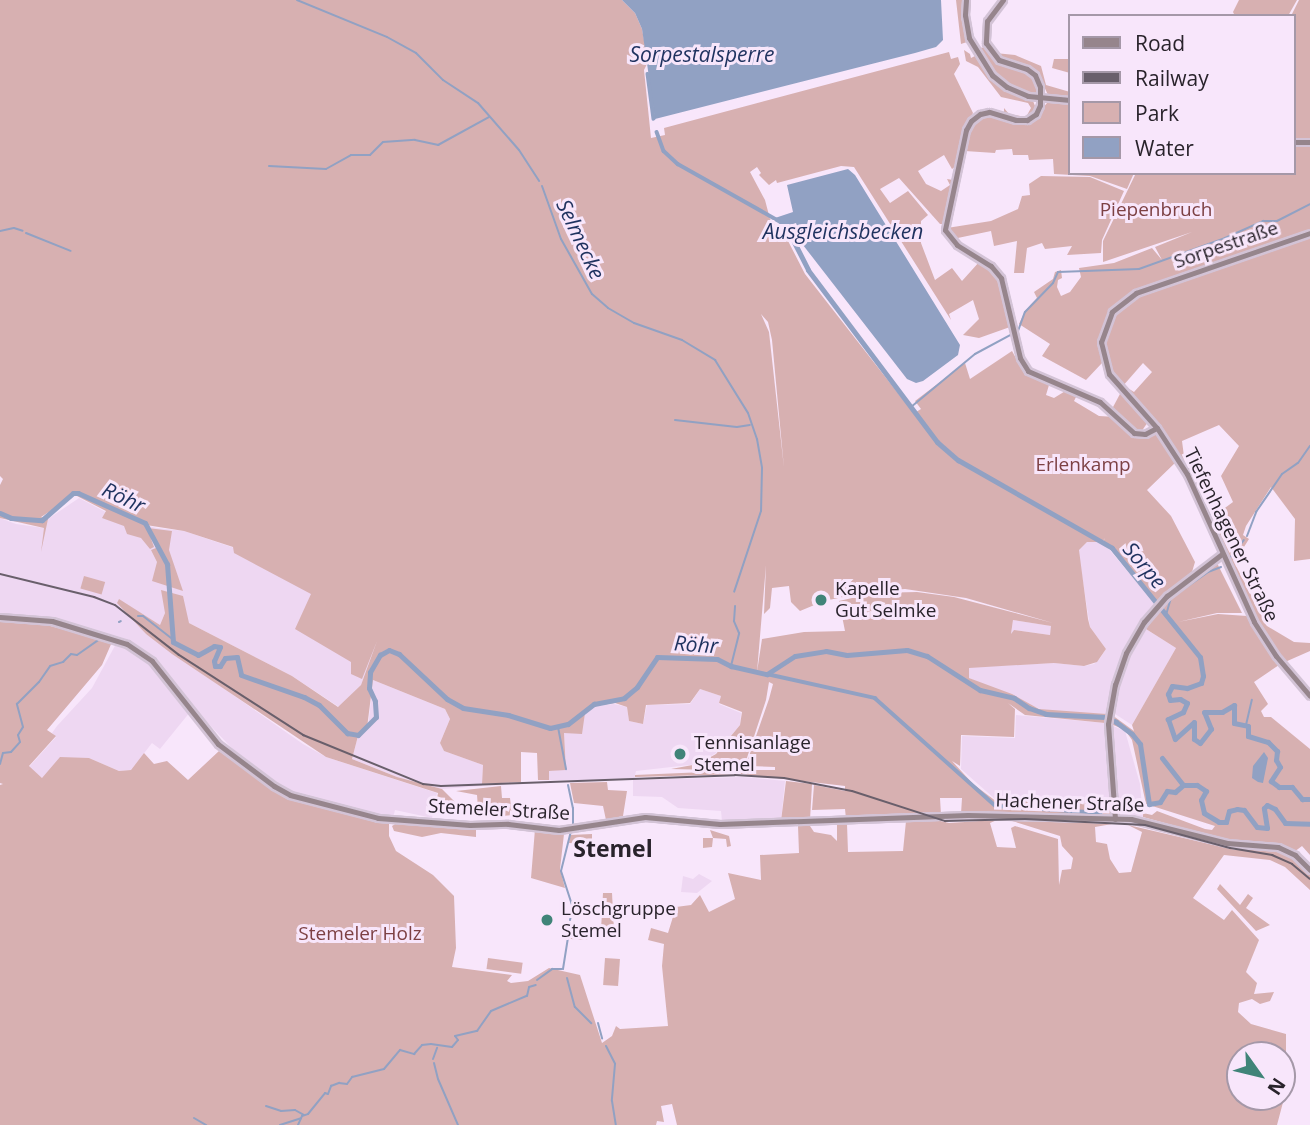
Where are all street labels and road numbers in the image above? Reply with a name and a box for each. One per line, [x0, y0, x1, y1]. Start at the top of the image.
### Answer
street label: Sorpestraße [1171, 217, 1281, 273]
street label: Tiefenhagener Straße [1179, 444, 1283, 626]
street label: Hachener Straße [995, 789, 1145, 817]
street label: Stemeler Straße [427, 795, 571, 825]

